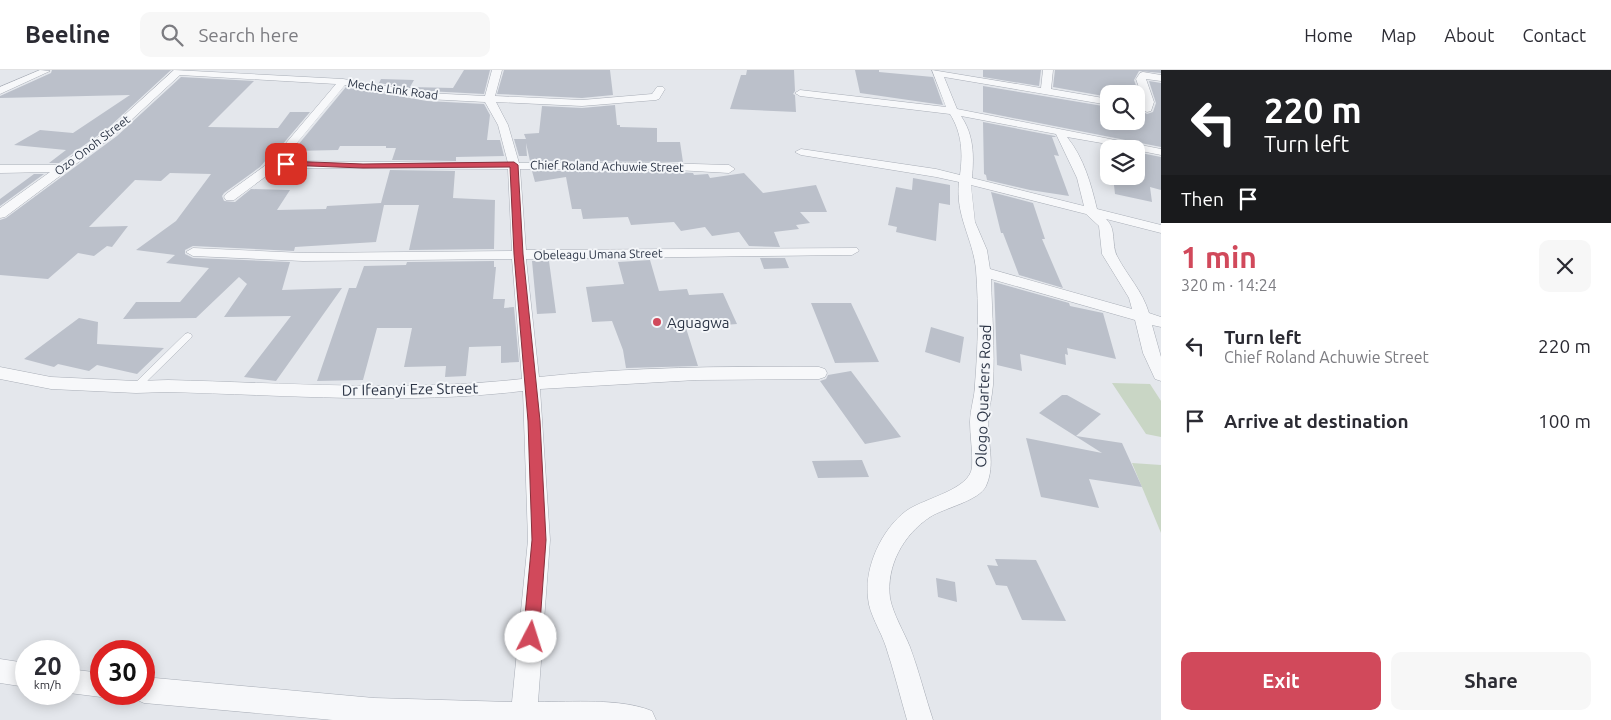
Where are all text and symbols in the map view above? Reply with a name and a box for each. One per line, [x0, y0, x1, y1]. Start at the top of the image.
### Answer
search box [140, 12, 490, 57]
text: Beeline [25, 21, 110, 48]
icon: search [158, 21, 186, 49]
text: Search here [198, 24, 299, 46]
text: Home [1304, 25, 1353, 45]
text: Map [1381, 25, 1416, 45]
text: About [1444, 25, 1494, 45]
text: Contact [1522, 25, 1586, 45]
street label: Meche Link Road [347, 76, 439, 102]
map controls [1100, 85, 1145, 185]
button: search [1100, 85, 1145, 130]
icon: left [1181, 90, 1246, 155]
text: 220 m [1264, 90, 1362, 130]
street label: Ozo Onoh Street [52, 112, 132, 178]
text: Turn left [1264, 131, 1349, 156]
button: layers [1100, 140, 1145, 185]
pin [265, 143, 307, 185]
icon: arrive [272, 150, 300, 178]
street label: Chief Roland Achuwie Street [530, 158, 684, 174]
icon: arrive [1234, 185, 1262, 213]
text: Then [1181, 188, 1224, 210]
text: 1 min [1181, 240, 1257, 274]
button: close [1539, 240, 1591, 292]
street label: Obeleagu Umana Street [533, 246, 663, 262]
text: 320 m · 14:24 [1181, 276, 1277, 294]
place label: Aguagwa [667, 314, 730, 331]
marker: Aguagwa [651, 316, 663, 328]
street label: Ologo Quarters Road [972, 324, 994, 468]
text: Turn left [1224, 326, 1302, 348]
icon: left [1181, 332, 1209, 360]
text: 220 m [1538, 335, 1591, 357]
text: Chief Roland Achuwie Street [1224, 348, 1429, 366]
street label: Dr Ifeanyi Eze Street [341, 379, 479, 399]
icon: arrive [1181, 407, 1209, 435]
text: Arrive at destination [1224, 410, 1409, 432]
text: 100 m [1538, 410, 1591, 432]
position arrow [504, 610, 556, 662]
speed limit sign: 30 [90, 640, 155, 705]
text: 20 [33, 652, 62, 680]
button: Exit [1181, 652, 1381, 710]
button: Share [1391, 652, 1591, 710]
text: km/h [34, 678, 61, 691]

